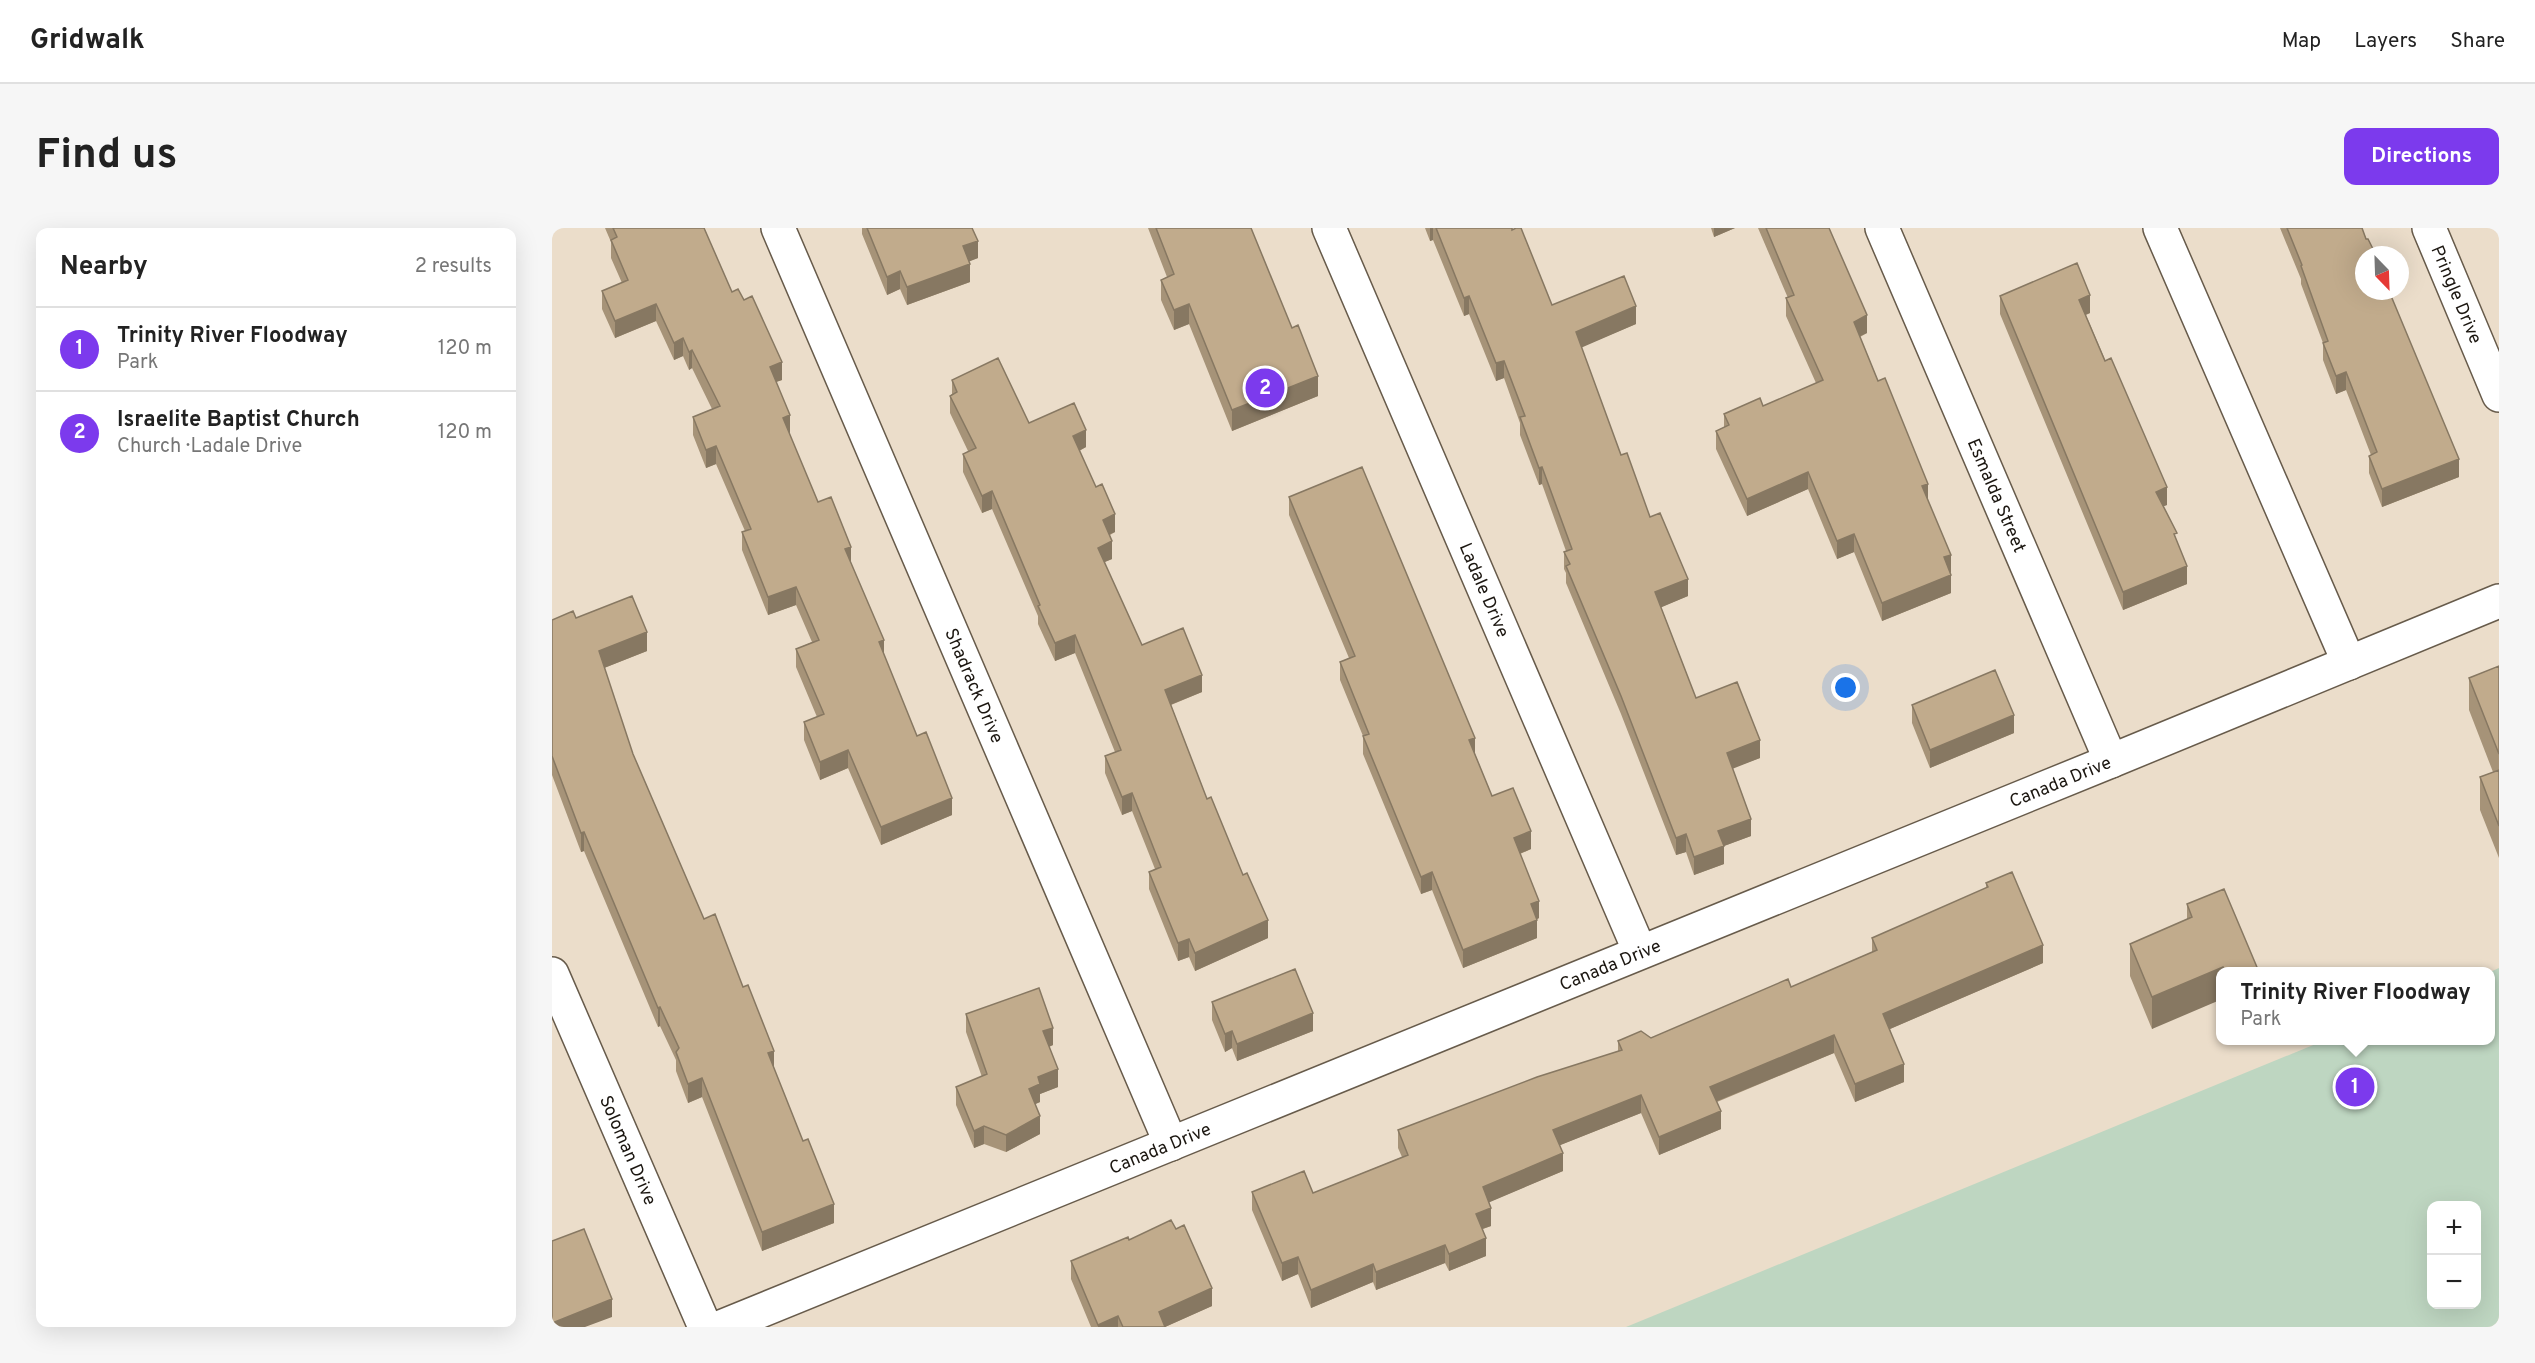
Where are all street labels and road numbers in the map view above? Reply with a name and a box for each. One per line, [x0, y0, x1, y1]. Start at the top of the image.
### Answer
street label: Pringle Drive [2425, 242, 2486, 348]
street label: Esmalda Street [1961, 435, 2030, 556]
street label: Ladale Drive [1453, 540, 1514, 641]
street label: Shadrack Drive [938, 625, 1008, 747]
street label: Canada Drive [2007, 752, 2115, 814]
street label: Canada Drive [1556, 935, 1665, 997]
street label: Soloman Drive [593, 1092, 661, 1209]
street label: Canada Drive [1106, 1119, 1215, 1181]

